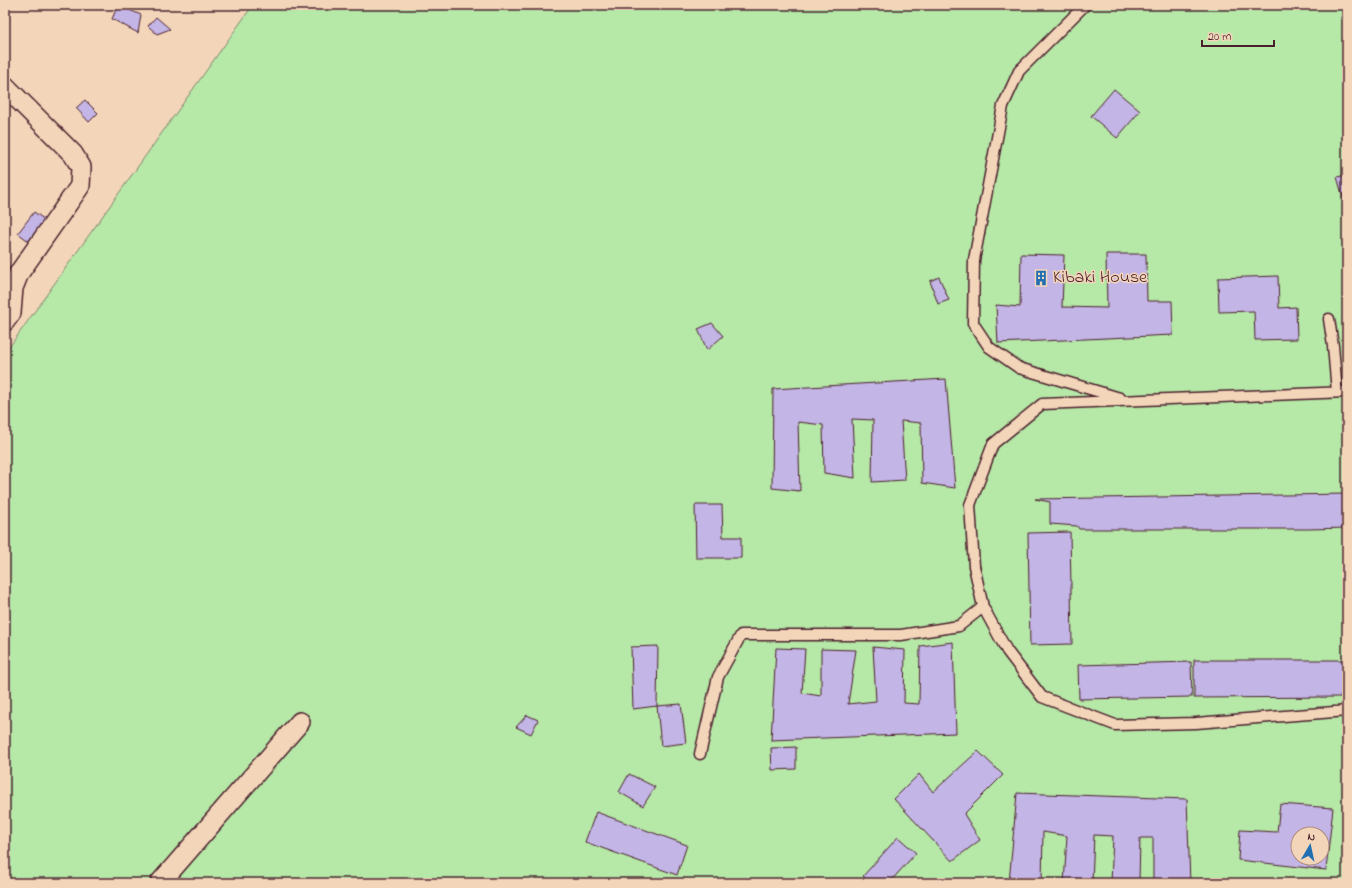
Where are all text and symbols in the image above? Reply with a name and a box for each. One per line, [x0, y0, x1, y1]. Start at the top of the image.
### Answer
scale bar [1202, 22, 1274, 48]
text: 20 m [1208, 28, 1231, 46]
place label: Kibaki House [1053, 265, 1148, 291]
building icon: Kibaki House [1032, 269, 1050, 287]
north arrow [1290, 826, 1330, 866]
text: N [1306, 829, 1316, 846]

